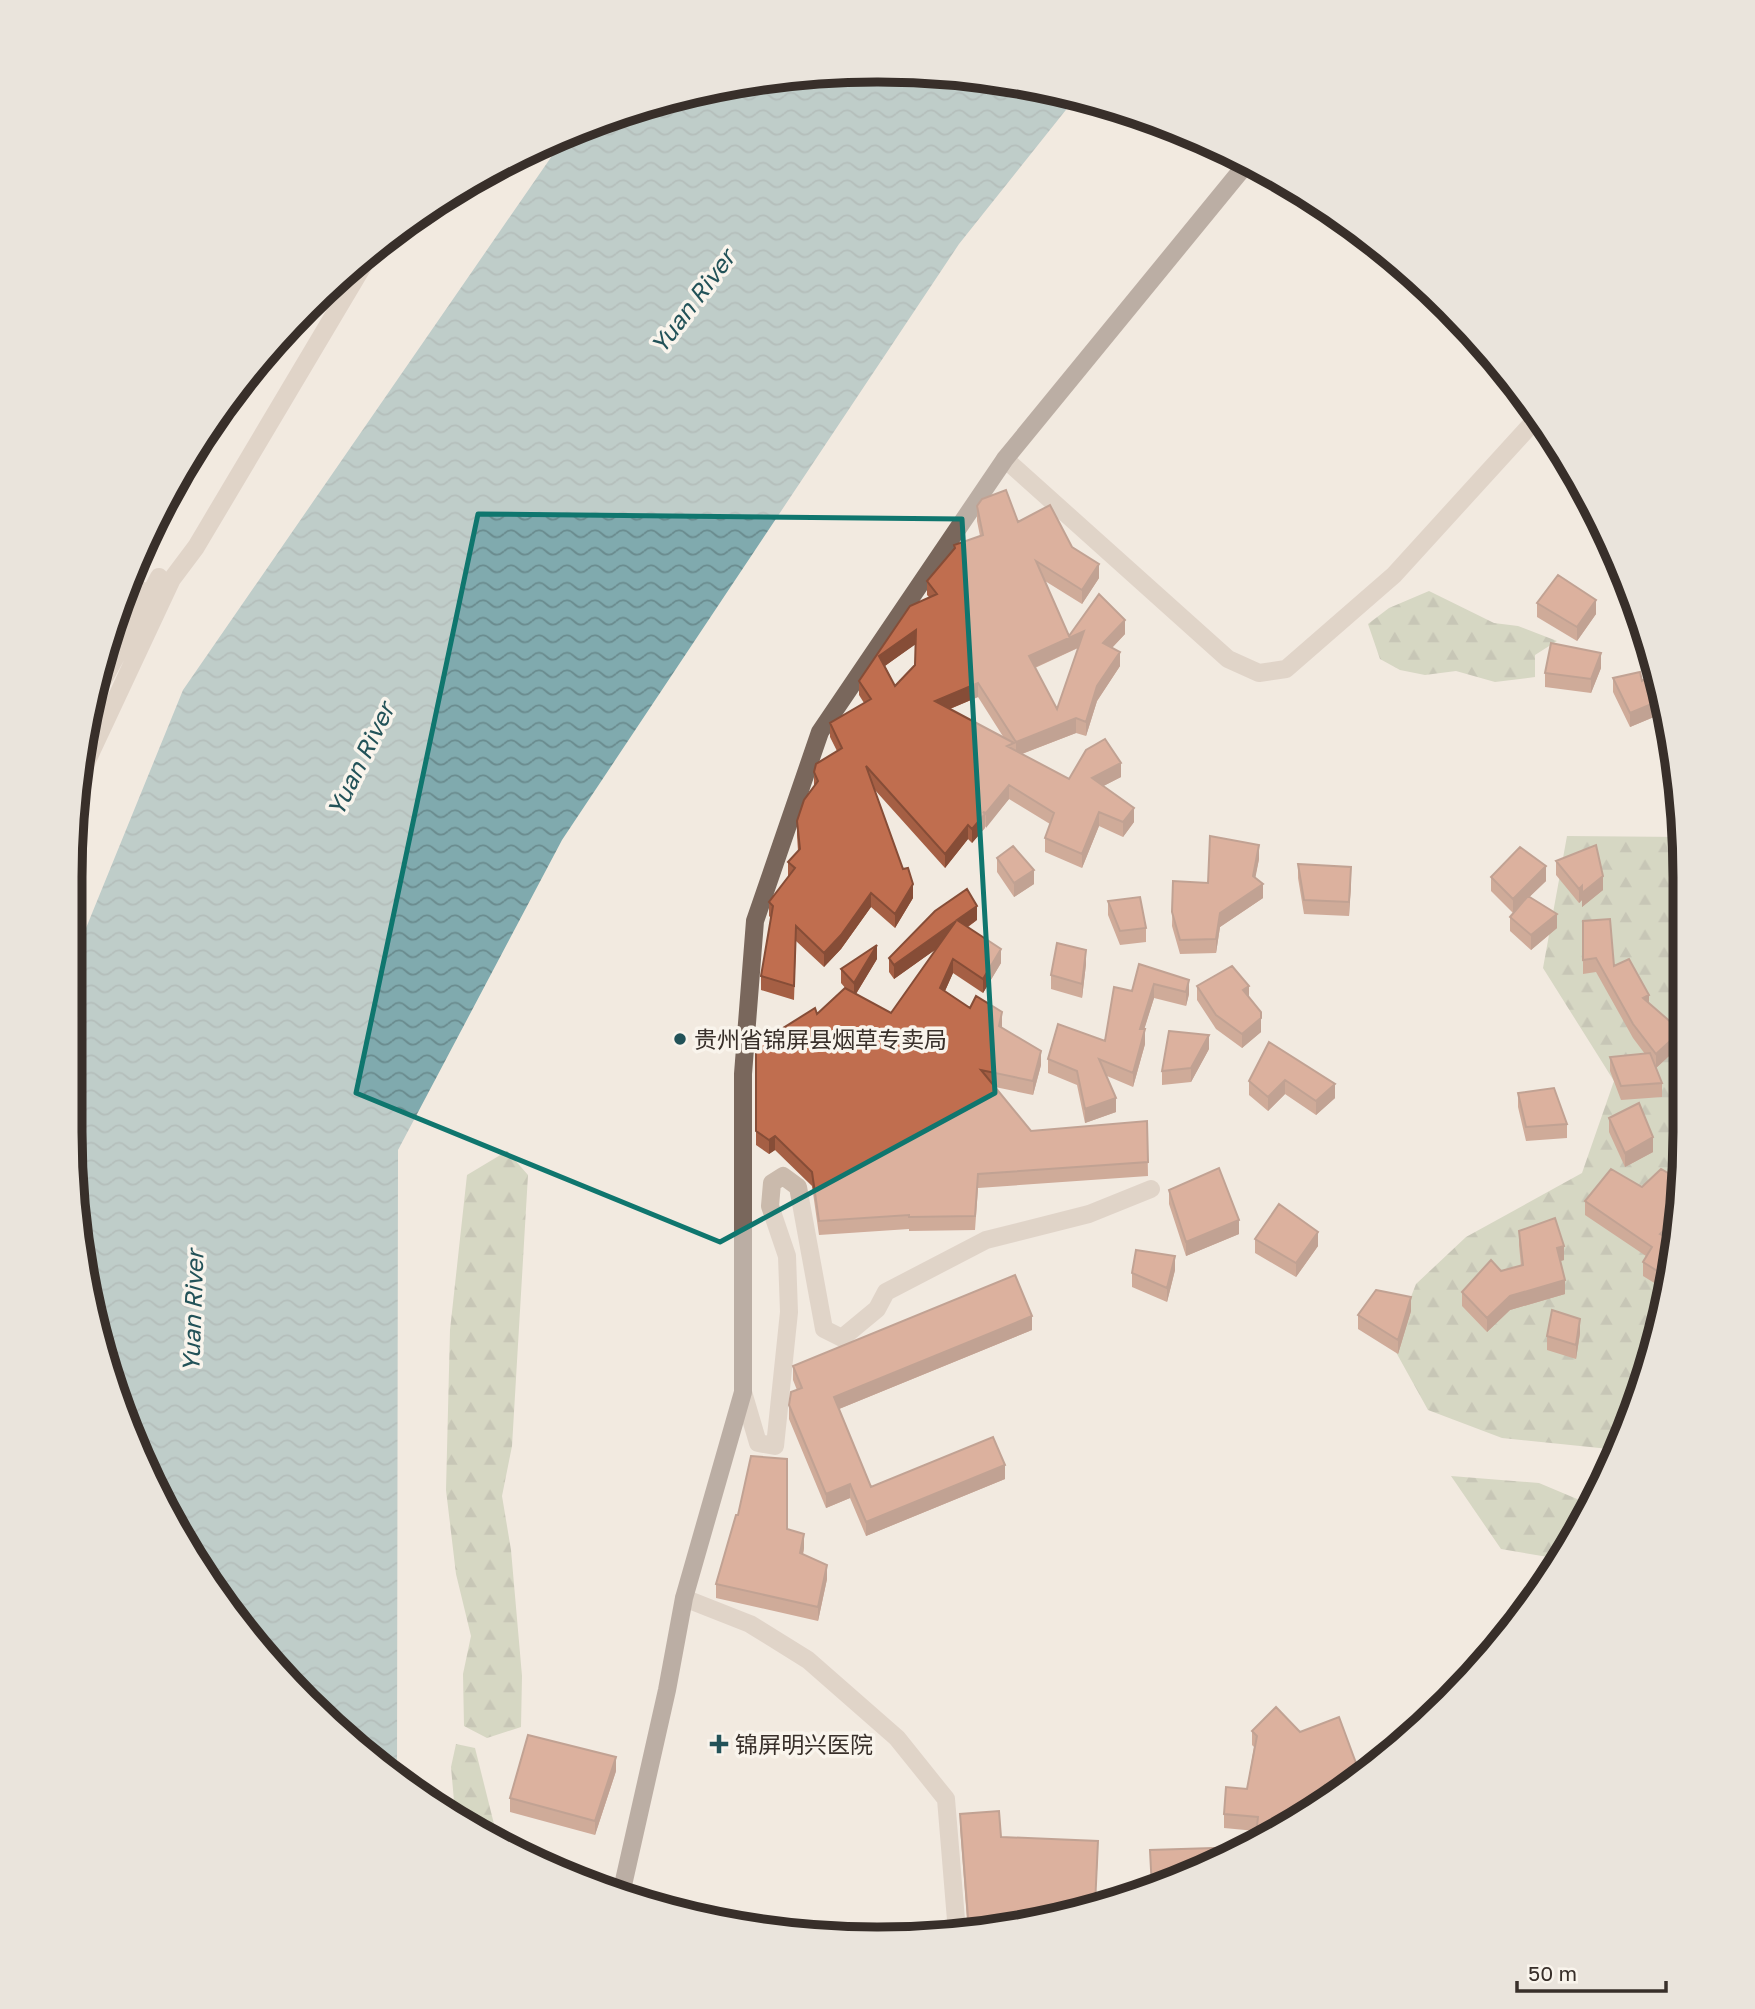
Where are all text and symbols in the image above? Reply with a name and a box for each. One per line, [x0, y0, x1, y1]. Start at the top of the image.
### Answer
water label: Yuan River [644, 241, 742, 358]
water label: Yuan River [320, 695, 401, 820]
place label: 贵州省锦屏县烟草专卖局 [694, 1025, 947, 1053]
marker: 贵州省锦屏县烟草专卖局 [672, 1031, 688, 1047]
water label: Yuan River [175, 1246, 209, 1372]
place label: 锦屏明兴医院 [735, 1730, 873, 1758]
marker: 锦屏明兴医院 [709, 1734, 729, 1754]
scale bar [1517, 1950, 1666, 1994]
text: 50 m [1528, 1960, 1577, 1986]

